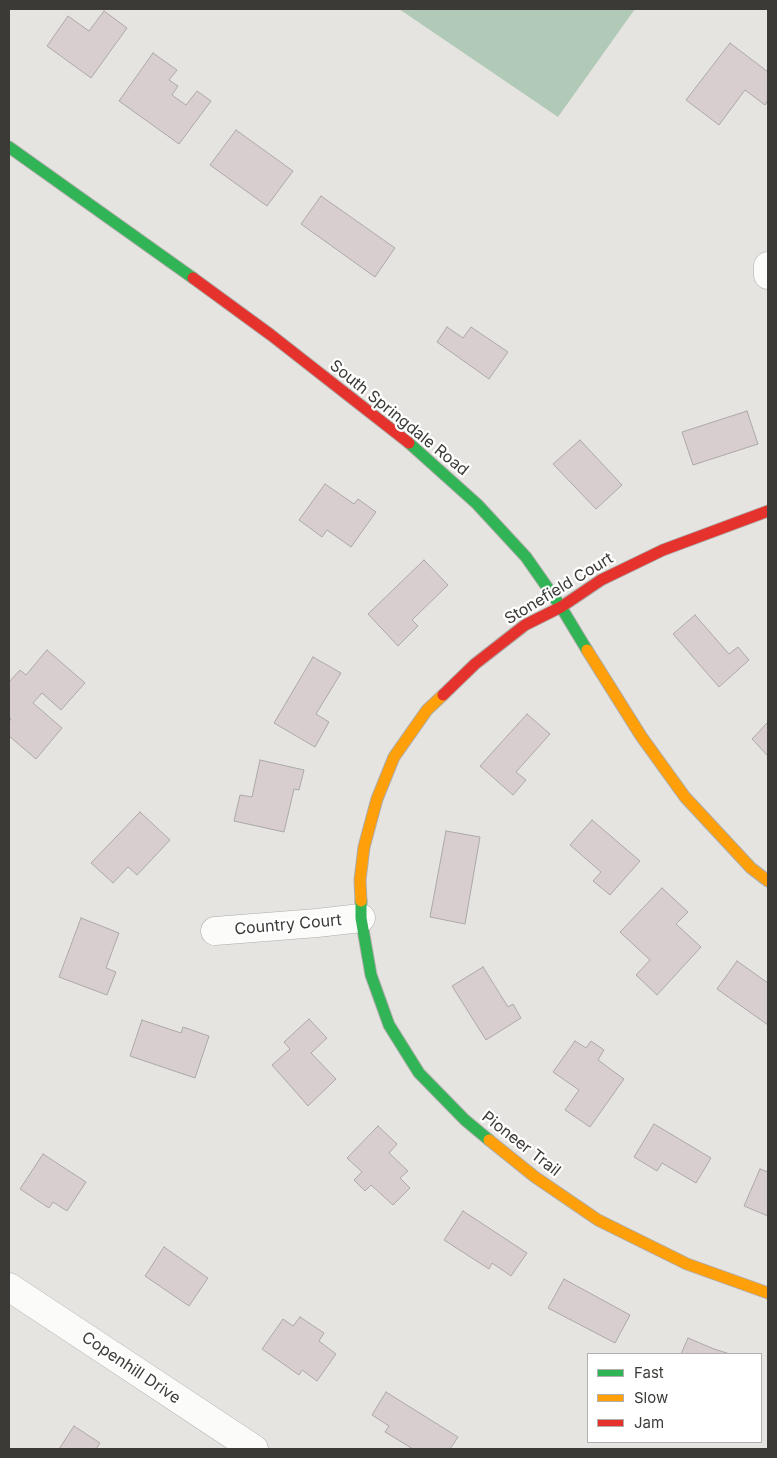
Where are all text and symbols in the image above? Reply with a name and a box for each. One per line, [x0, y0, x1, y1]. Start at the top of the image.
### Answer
street label: South Springdale Road [326, 356, 472, 480]
street label: Stonefield Court [501, 549, 617, 629]
street label: Country Court [234, 911, 342, 939]
street label: Pioneer Trail [478, 1107, 564, 1181]
street label: Copenhill Drive [78, 1328, 184, 1408]
legend [587, 1353, 762, 1443]
text: Fast [634, 1363, 664, 1382]
text: Slow [634, 1388, 668, 1407]
text: Jam [634, 1413, 664, 1432]

